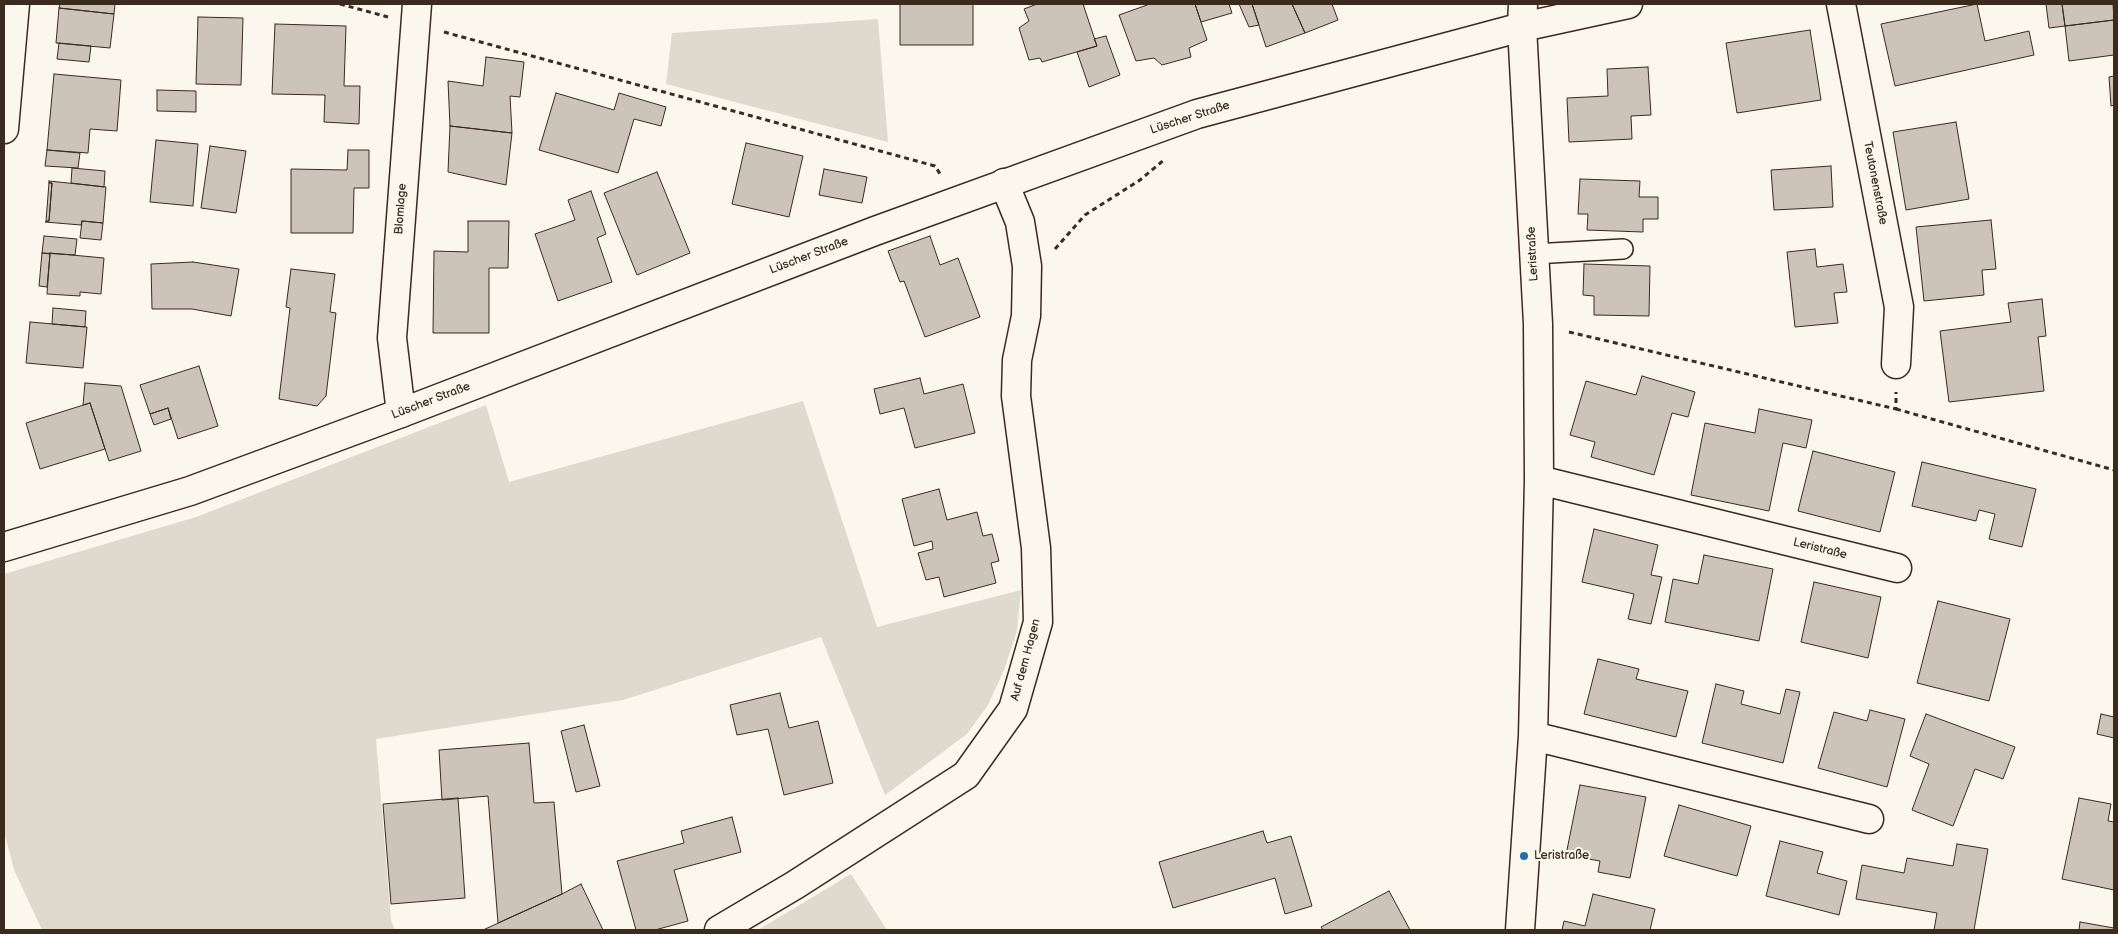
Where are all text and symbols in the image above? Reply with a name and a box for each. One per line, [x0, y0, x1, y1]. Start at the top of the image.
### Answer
street label: Lüscher Straße [1148, 98, 1232, 138]
street label: Teutonenstraße [1860, 140, 1890, 226]
street label: Blomlage [392, 183, 410, 235]
street label: Leristraße [1524, 226, 1542, 282]
street label: Lüscher Straße [768, 234, 850, 278]
street label: Lüscher Straße [390, 379, 472, 423]
street label: Leristraße [1792, 535, 1848, 563]
street label: Auf dem Hagen [1008, 617, 1044, 703]
place label: Leristraße [1534, 849, 1589, 863]
marker: Leristraße [1518, 850, 1530, 862]

